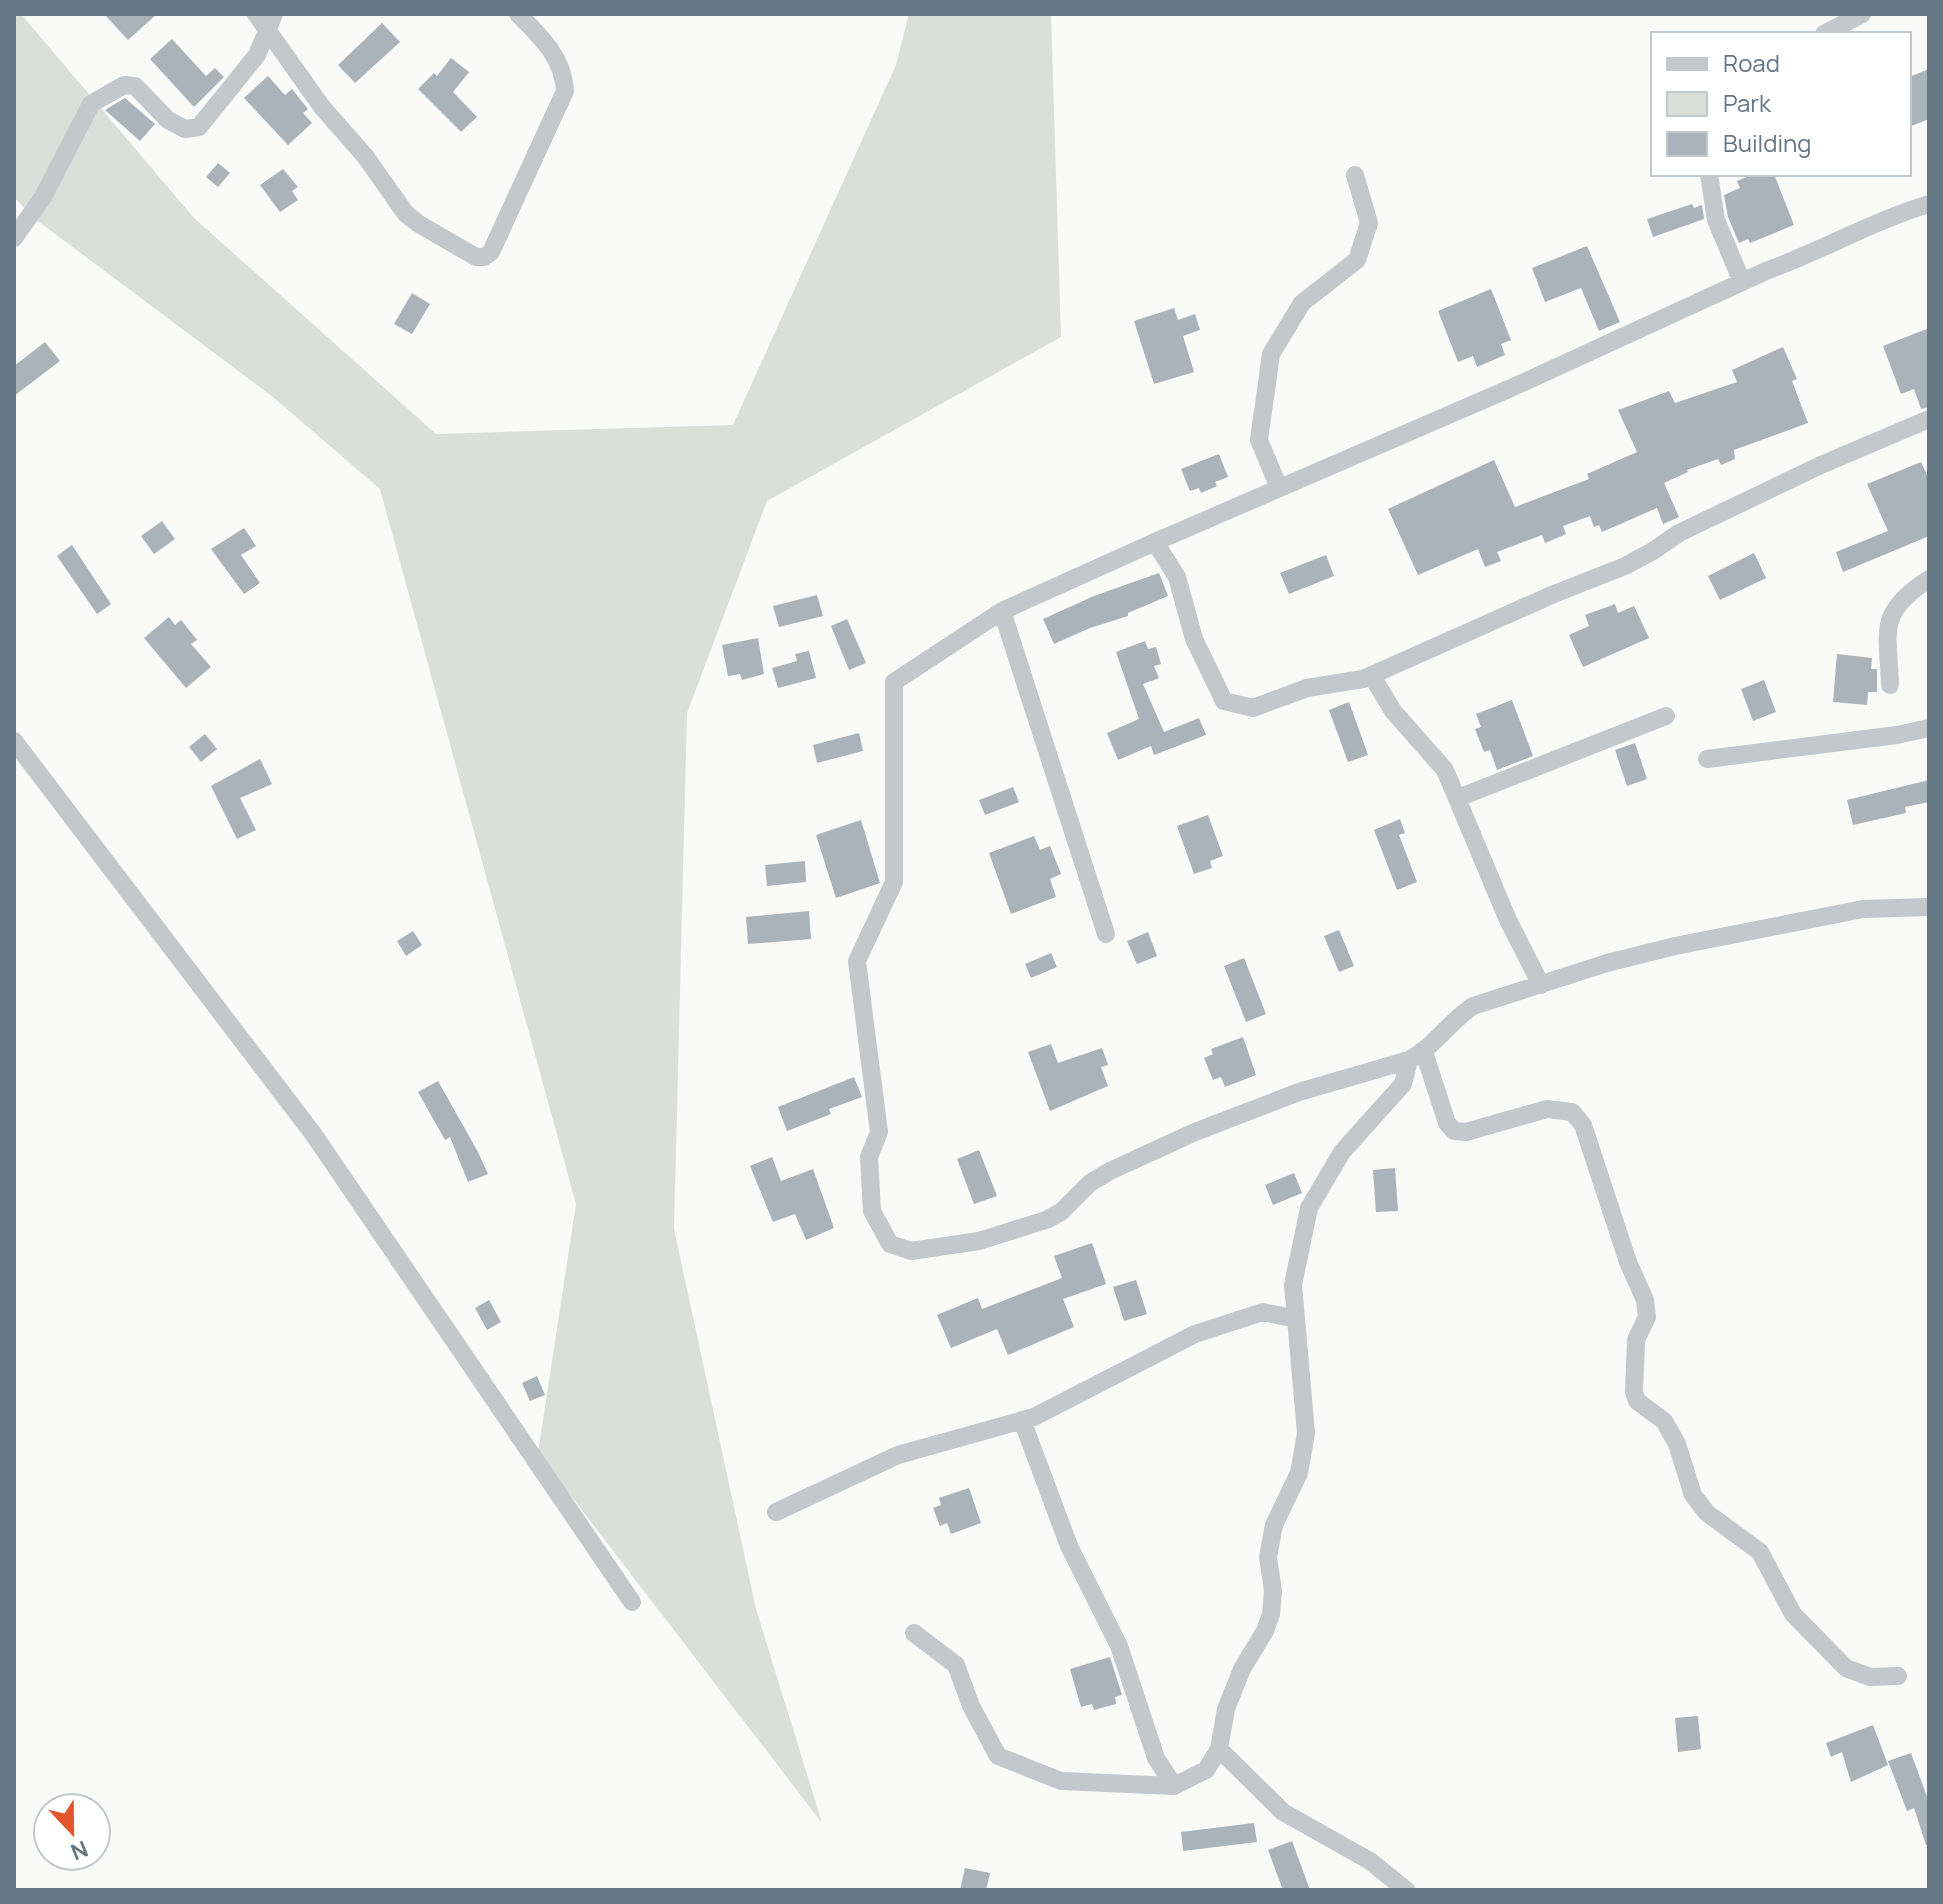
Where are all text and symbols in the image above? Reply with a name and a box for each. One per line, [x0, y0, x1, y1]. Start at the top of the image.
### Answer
legend [1651, 32, 1911, 176]
text: Road [1723, 46, 1780, 79]
text: Park [1723, 86, 1772, 119]
text: Building [1723, 126, 1811, 159]
north arrow [32, 1792, 112, 1872]
text: N [67, 1834, 92, 1867]

